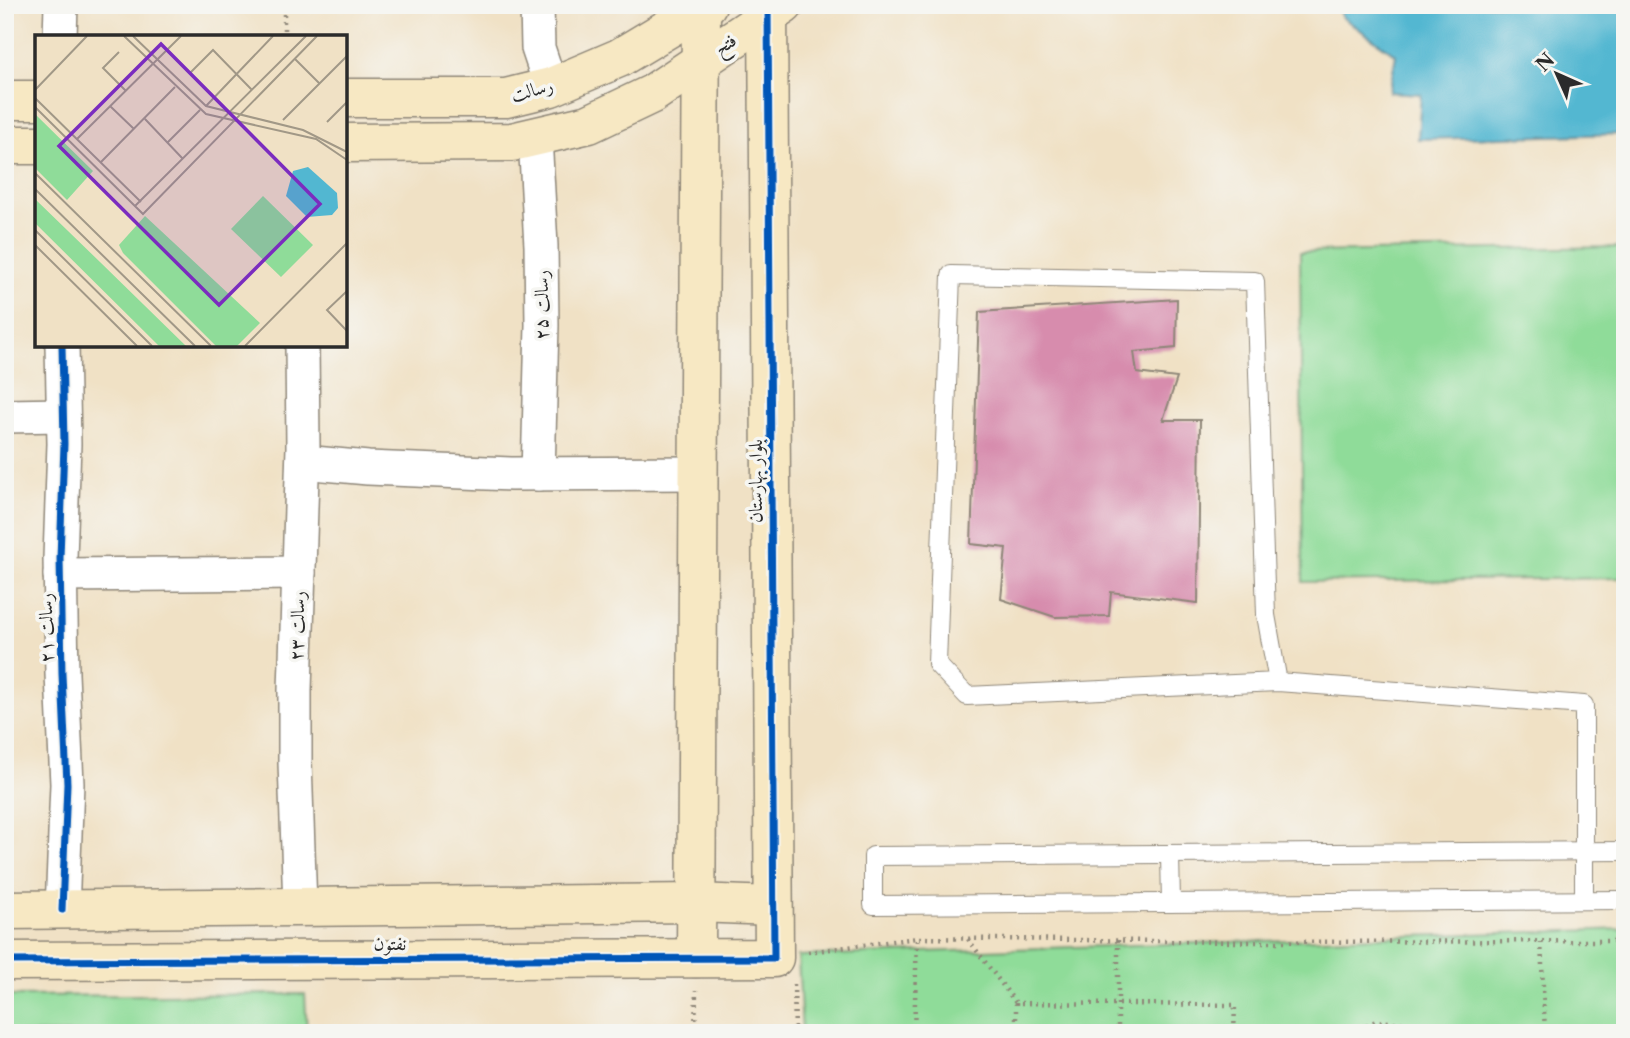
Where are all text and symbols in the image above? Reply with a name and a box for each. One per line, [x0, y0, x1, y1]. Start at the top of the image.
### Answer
street label: فتح [709, 28, 744, 65]
inset map [35, 35, 346, 346]
north arrow [1522, 38, 1592, 108]
text: N [1531, 48, 1559, 76]
street label: رسالت [508, 73, 556, 107]
street label: رسالت ۲۵ [530, 270, 553, 340]
street label: بلوار بهارستان [744, 439, 768, 523]
street label: رسالت ۲۳ [284, 591, 310, 661]
street label: رسالت ۲۱ [34, 593, 58, 663]
street label: نفتون [374, 932, 406, 956]

